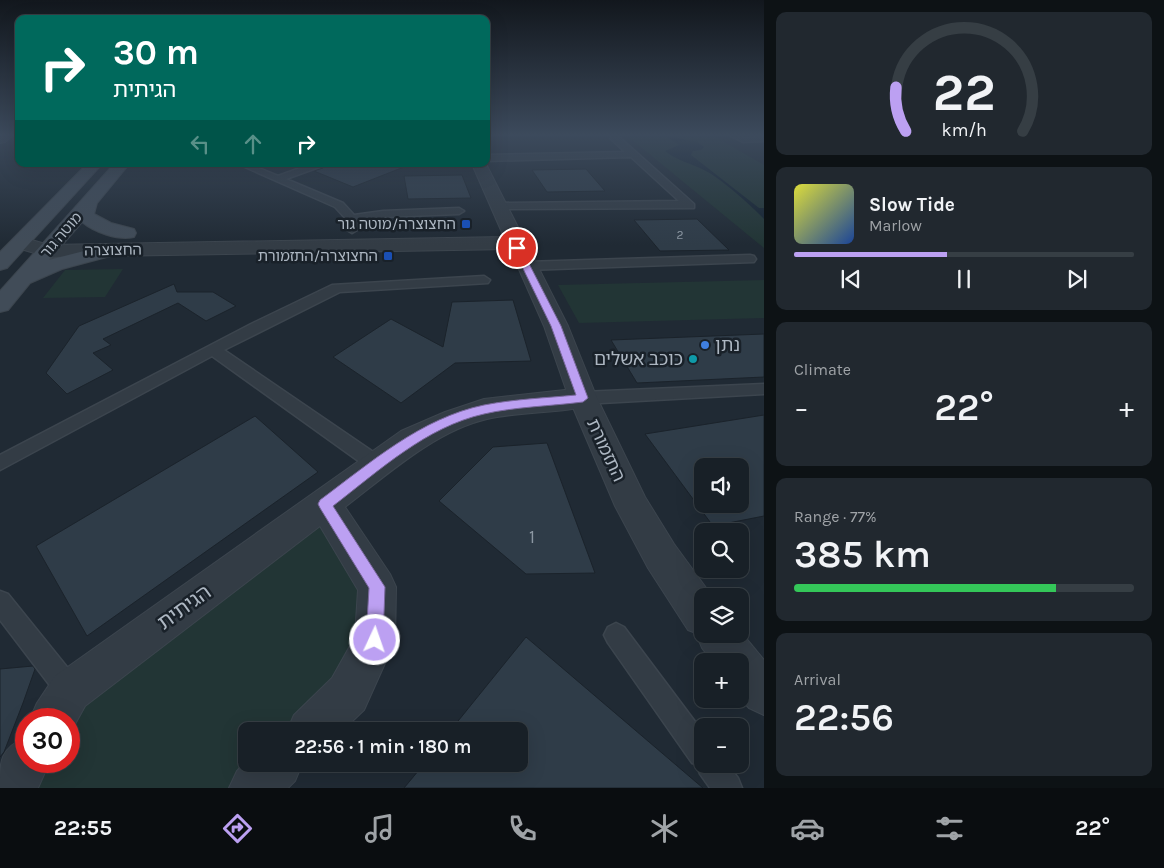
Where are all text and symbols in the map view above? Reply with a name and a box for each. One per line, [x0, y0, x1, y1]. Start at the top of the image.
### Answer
text: 30 m [113, 32, 199, 73]
icon: right [30, 35, 95, 100]
text: 22 [933, 62, 995, 123]
text: הגיתית [113, 77, 176, 103]
text: km/h [941, 120, 987, 141]
icon: left [186, 130, 214, 158]
icon: ahead [239, 130, 267, 158]
icon: right [292, 130, 320, 158]
text: Slow Tide [869, 194, 955, 216]
street label: מוטה גור [36, 208, 86, 261]
place label: החצוצרה/מוטה גור [337, 215, 456, 233]
text: Marlow [869, 216, 922, 235]
marker: החצוצרה/מוטה גור [460, 218, 472, 230]
pin [496, 227, 538, 269]
house number: 2 [677, 228, 684, 242]
icon: arrive [503, 234, 531, 262]
street label: החצוצרה [84, 240, 142, 260]
place label: החצוצרה/התזמורת [258, 247, 378, 265]
marker: החצוצרה/התזמורת [382, 250, 394, 262]
icon: previous [837, 265, 865, 293]
icon: pause [950, 265, 978, 293]
icon: next [1063, 265, 1091, 293]
place label: נתן [715, 334, 740, 356]
marker: נתן [699, 339, 711, 351]
place label: כוכב אשלים [594, 348, 683, 370]
marker: כוכב אשלים [687, 353, 699, 365]
text: Climate [794, 360, 851, 379]
text: 22° [934, 385, 994, 430]
text: − [794, 391, 809, 424]
text: + [1119, 391, 1134, 424]
street label: התזמורת [582, 415, 630, 485]
map controls [694, 458, 749, 773]
button: sound [694, 458, 749, 513]
text: Range · 77% [794, 507, 877, 526]
button: search [694, 523, 749, 578]
house number: 1 [529, 526, 535, 548]
text: 385 km [794, 532, 931, 577]
street label: הגיתית [153, 580, 215, 634]
button: layers [694, 588, 749, 643]
position arrow [348, 613, 400, 665]
button: + [694, 653, 749, 708]
text: Arrival [794, 670, 841, 689]
text: 22:56 [794, 695, 894, 740]
speed limit sign: 30 [15, 708, 80, 773]
button: − [694, 718, 749, 773]
text: 22:56 · 1 min · 180 m [294, 736, 472, 758]
icon: directions [220, 811, 255, 846]
icon: music [362, 811, 397, 846]
icon: phone [505, 811, 540, 846]
icon: climate [647, 811, 682, 846]
icon: car [790, 811, 825, 846]
icon: filters [932, 811, 967, 846]
text: 22:55 [54, 815, 112, 841]
text: 22° [1075, 815, 1110, 841]

